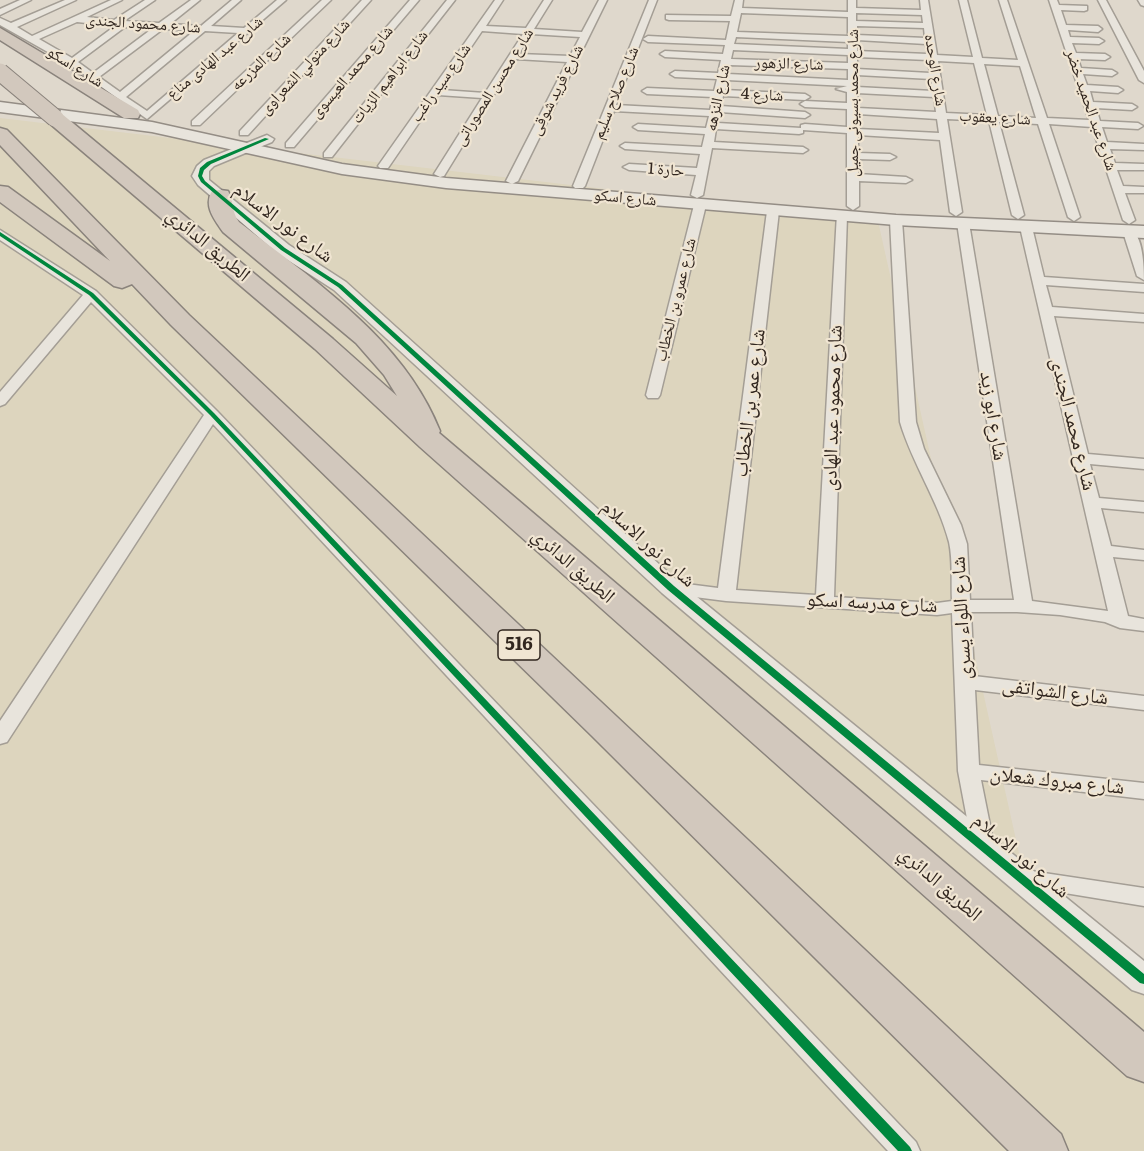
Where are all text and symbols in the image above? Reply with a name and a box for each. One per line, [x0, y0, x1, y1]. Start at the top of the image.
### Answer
street label: شارع محمود الجندى [85, 10, 201, 38]
street label: شارع عبد الهادى مناع [163, 12, 267, 104]
street label: شارع متولي الشعراوى [256, 15, 354, 119]
street label: شارع محمد العيسوى [307, 22, 397, 122]
street label: شارع محسن المصوراتى [450, 25, 538, 149]
street label: شارع ابراهيم الزيات [348, 26, 432, 128]
street label: شارع المزرعه [227, 29, 295, 95]
street label: شارع محمد بسيونى جميل [843, 29, 863, 177]
street label: شارع الوحده [920, 33, 950, 107]
street label: شارع سيد راغب [407, 40, 475, 126]
street label: شارع اسكو [43, 42, 107, 92]
street label: شارع فريد شوقى [526, 42, 588, 138]
street label: شارع صلاح سليم [589, 44, 643, 142]
street label: شارع عبد الحميد خضر [1061, 47, 1121, 173]
street label: شارع الزهور [754, 53, 824, 75]
street label: شارع النزهه [702, 63, 734, 133]
street label: شارع 4 [740, 84, 784, 106]
street label: شارع يعقوب [959, 107, 1031, 129]
street label: حارة 1 [647, 159, 685, 181]
street label: شارع نور الاسلام [228, 178, 338, 268]
street label: شارع اسكو [593, 186, 657, 210]
street label: الطريق الدائري [161, 203, 255, 287]
street label: شارع عمرو بن الخطاب [651, 236, 701, 364]
street label: شارع محمود عبد الهادى [818, 325, 848, 491]
street label: شارع عمر بن الخطاب [729, 328, 771, 478]
street label: شارع محمد الجندى [1045, 355, 1101, 493]
street label: شارع ابو زيد [974, 370, 1012, 462]
street label: شارع نور الاسلام [596, 495, 700, 593]
street label: الطريق الدائري [526, 523, 620, 609]
street label: شارع اللواء يسرى [947, 556, 977, 680]
street label: شارع مدرسه اسكو [806, 588, 938, 618]
road number: 516 [498, 630, 540, 660]
street label: شارع الشواتفى [1001, 674, 1109, 710]
street label: شارع مبروك شعلان [989, 762, 1125, 800]
street label: شارع نور الاسلام [968, 809, 1074, 903]
street label: الطريق الدائري [893, 841, 987, 927]

